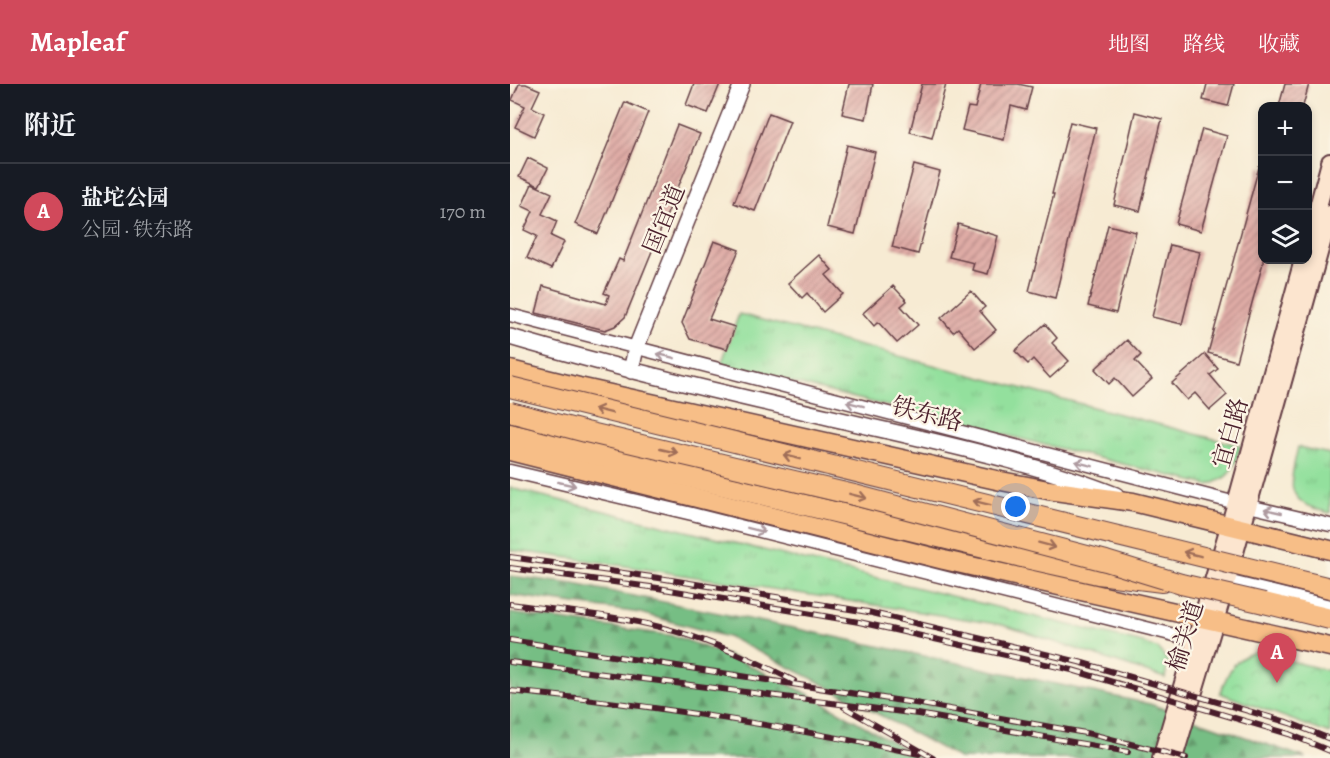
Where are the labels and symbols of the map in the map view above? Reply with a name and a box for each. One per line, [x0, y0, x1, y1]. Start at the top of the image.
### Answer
street label: 国宜道 [636, 180, 692, 258]
one-way arrow [657, 349, 676, 361]
street label: 铁东路 [888, 390, 966, 438]
street label: 宜白路 [1205, 394, 1255, 472]
one-way arrow [845, 398, 864, 410]
one-way arrow [594, 405, 613, 416]
one-way arrow [659, 446, 678, 458]
one-way arrow [783, 451, 803, 462]
one-way arrow [1075, 457, 1094, 469]
one-way arrow [557, 479, 576, 491]
one-way arrow [849, 491, 868, 502]
your location [1001, 492, 1030, 521]
one-way arrow [973, 497, 992, 509]
one-way arrow [1264, 505, 1283, 517]
one-way arrow [747, 525, 766, 537]
one-way arrow [1037, 540, 1056, 552]
one-way arrow [1182, 548, 1201, 560]
street label: 榆关道 [1159, 597, 1211, 675]
pin: A [1258, 634, 1296, 683]

